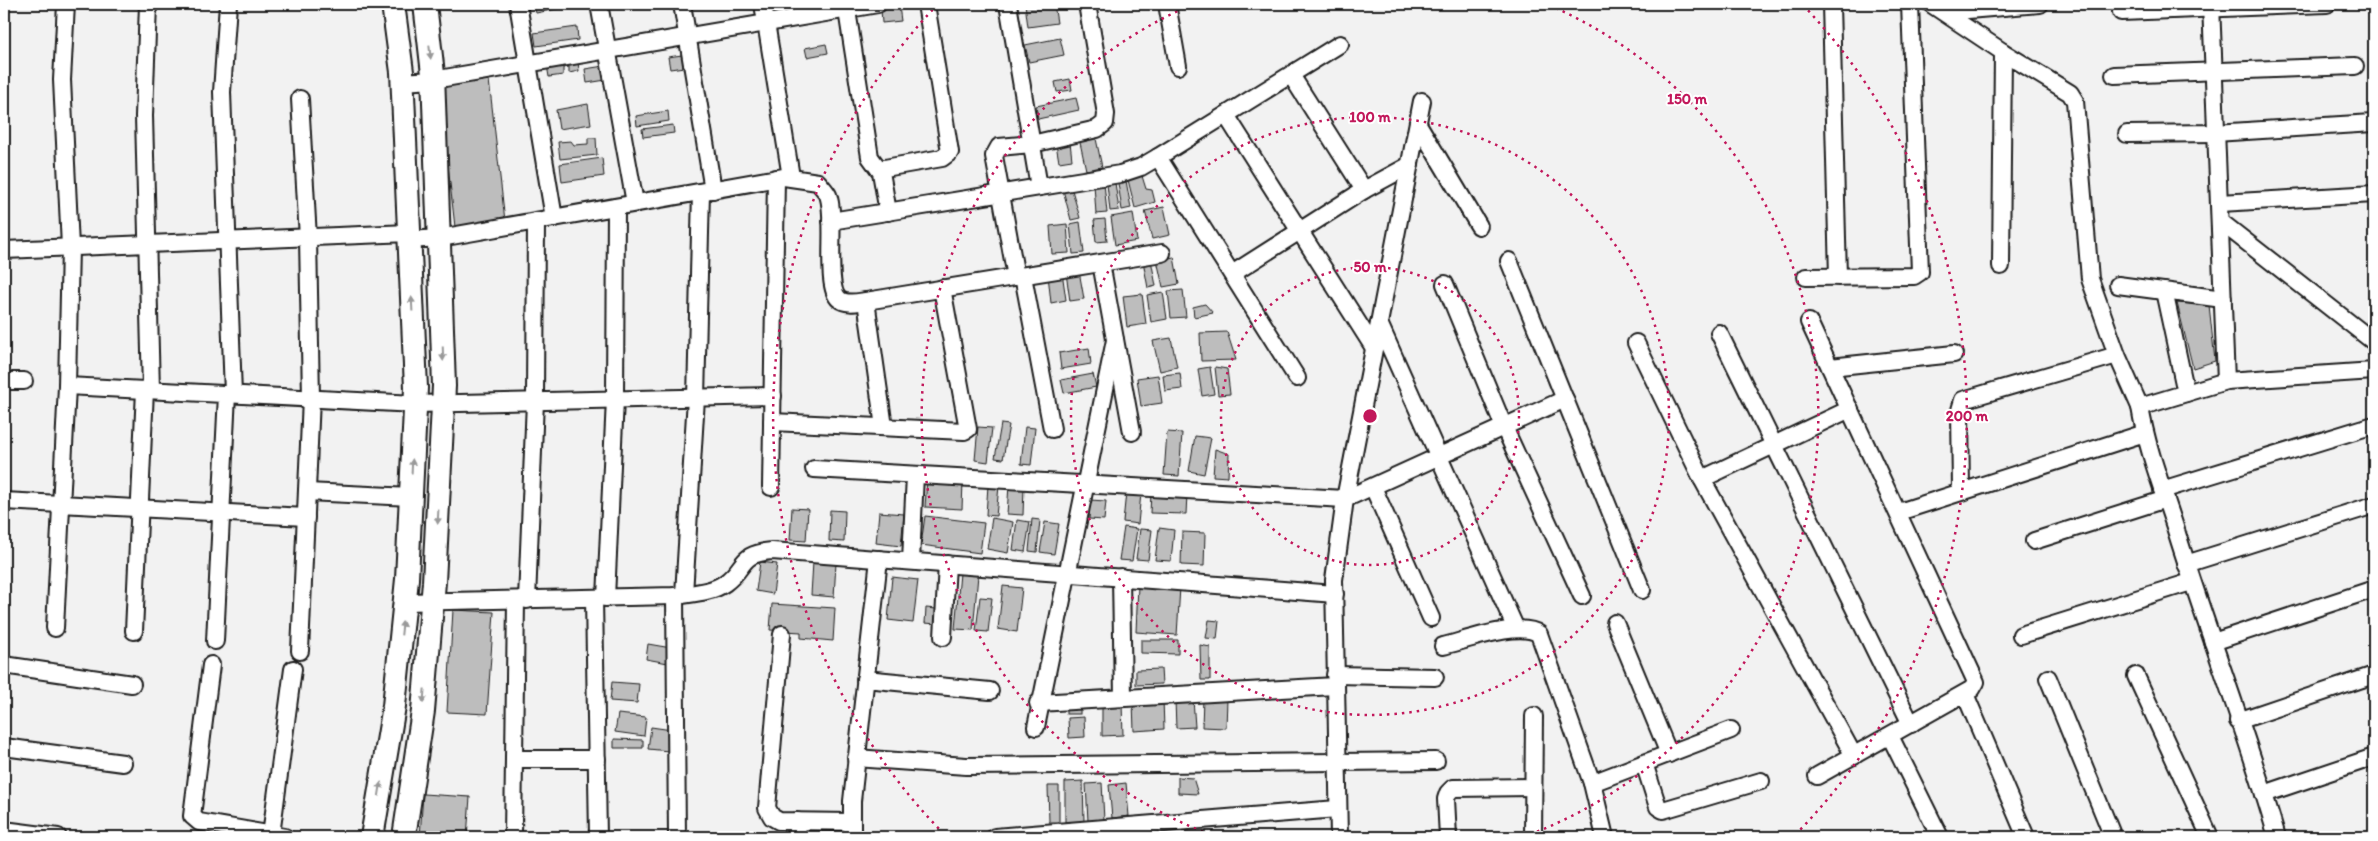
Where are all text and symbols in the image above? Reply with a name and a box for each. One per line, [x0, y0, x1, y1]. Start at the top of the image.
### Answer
one-way arrow [427, 45, 435, 61]
text: 150 m [1667, 90, 1707, 108]
text: 100 m [1349, 108, 1391, 126]
text: 50 m [1353, 258, 1387, 276]
one-way arrow [408, 295, 416, 311]
one-way arrow [439, 347, 447, 363]
centre of rings [1361, 407, 1379, 425]
text: 200 m [1946, 407, 1989, 425]
one-way arrow [409, 458, 417, 474]
one-way arrow [433, 509, 441, 525]
one-way arrow [398, 620, 406, 636]
one-way arrow [420, 688, 428, 704]
one-way arrow [377, 781, 385, 797]

